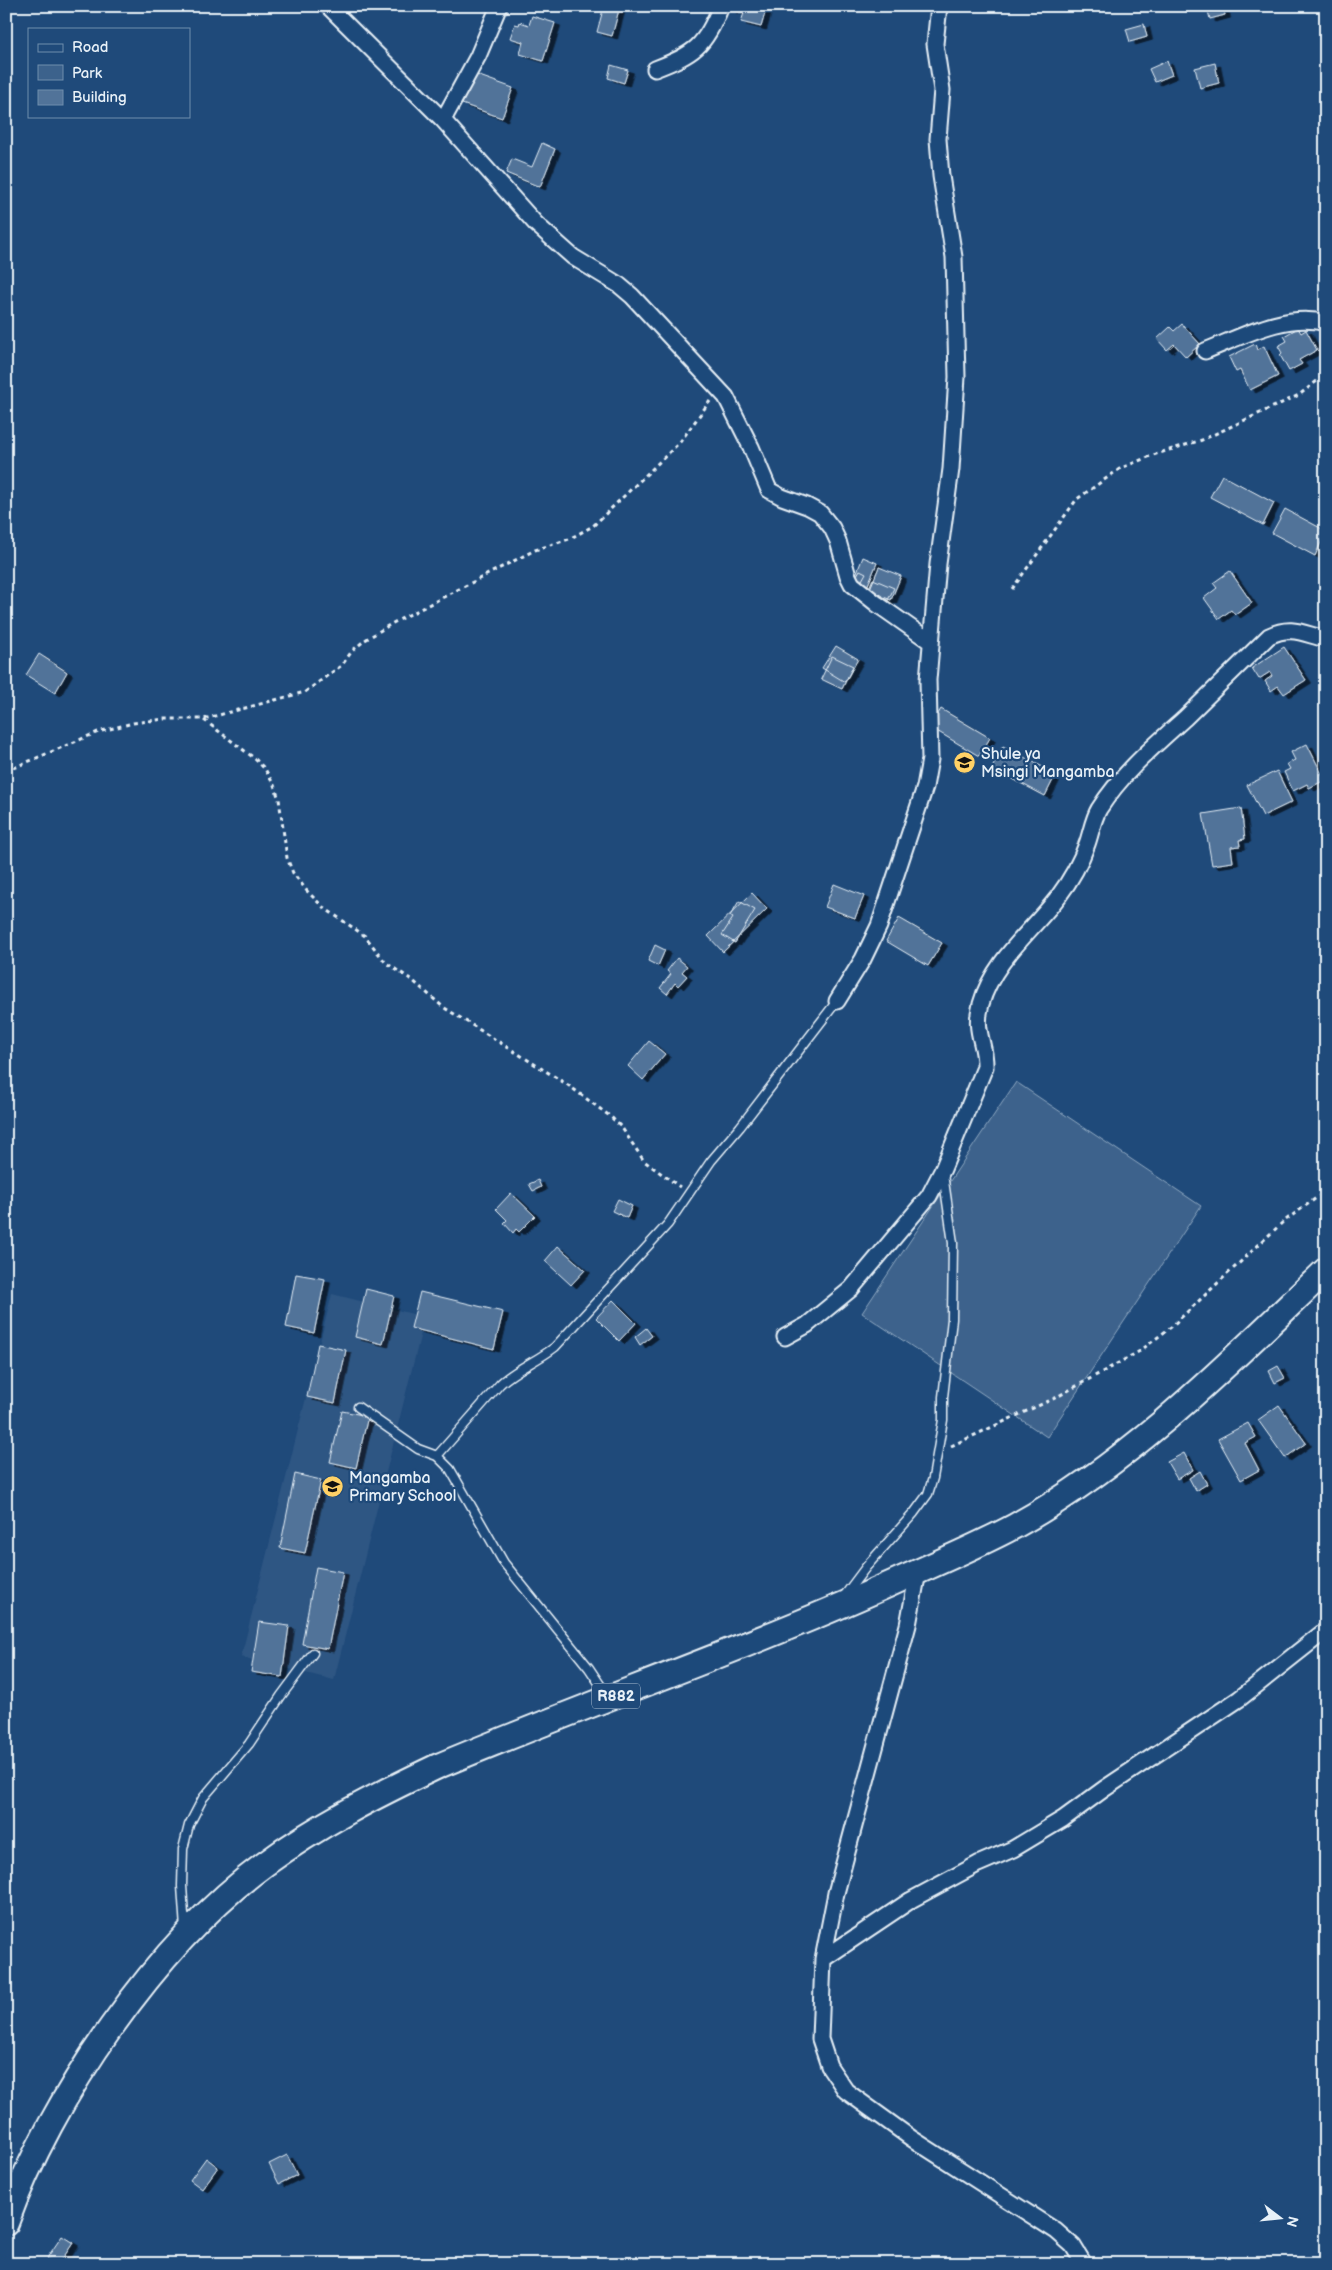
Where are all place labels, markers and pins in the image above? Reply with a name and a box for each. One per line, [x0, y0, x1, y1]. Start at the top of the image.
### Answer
place label: Shule ya Msingi Mangamba [981, 745, 1114, 782]
school or university icon: Shule ya Msingi Mangamba [953, 751, 977, 775]
place label: Mangamba Primary School [349, 1469, 456, 1506]
school or university icon: Mangamba Primary School [321, 1475, 345, 1499]

